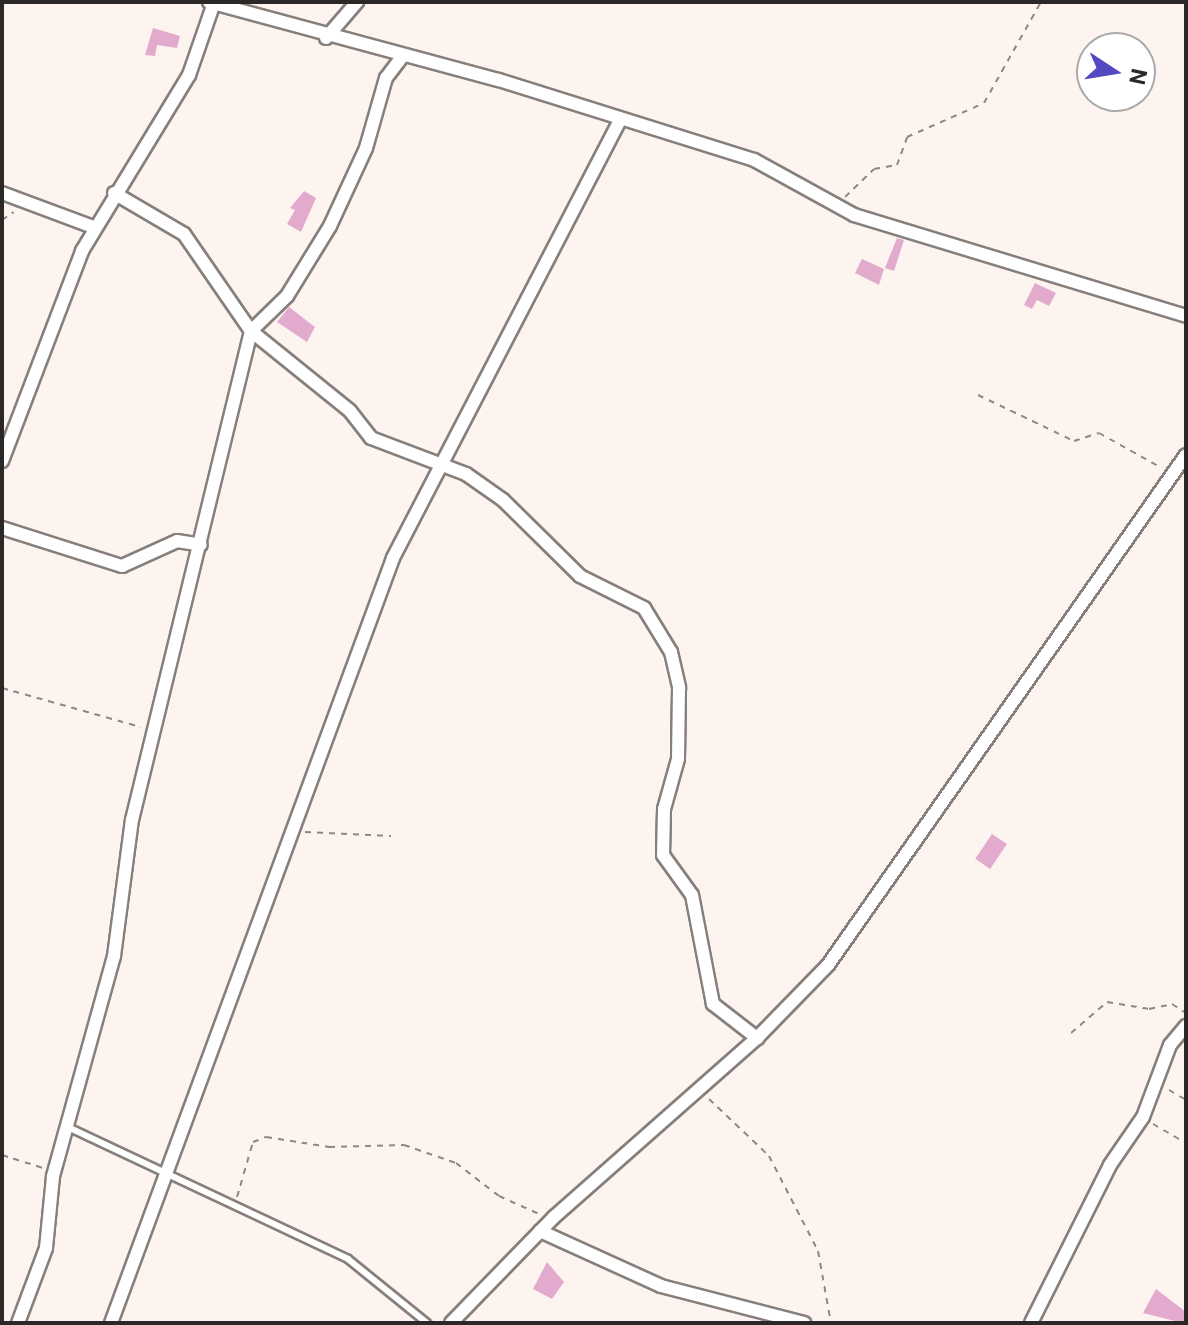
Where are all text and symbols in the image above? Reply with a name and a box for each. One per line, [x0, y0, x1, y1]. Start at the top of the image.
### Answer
north arrow [1076, 32, 1156, 112]
text: N [1124, 66, 1152, 87]

